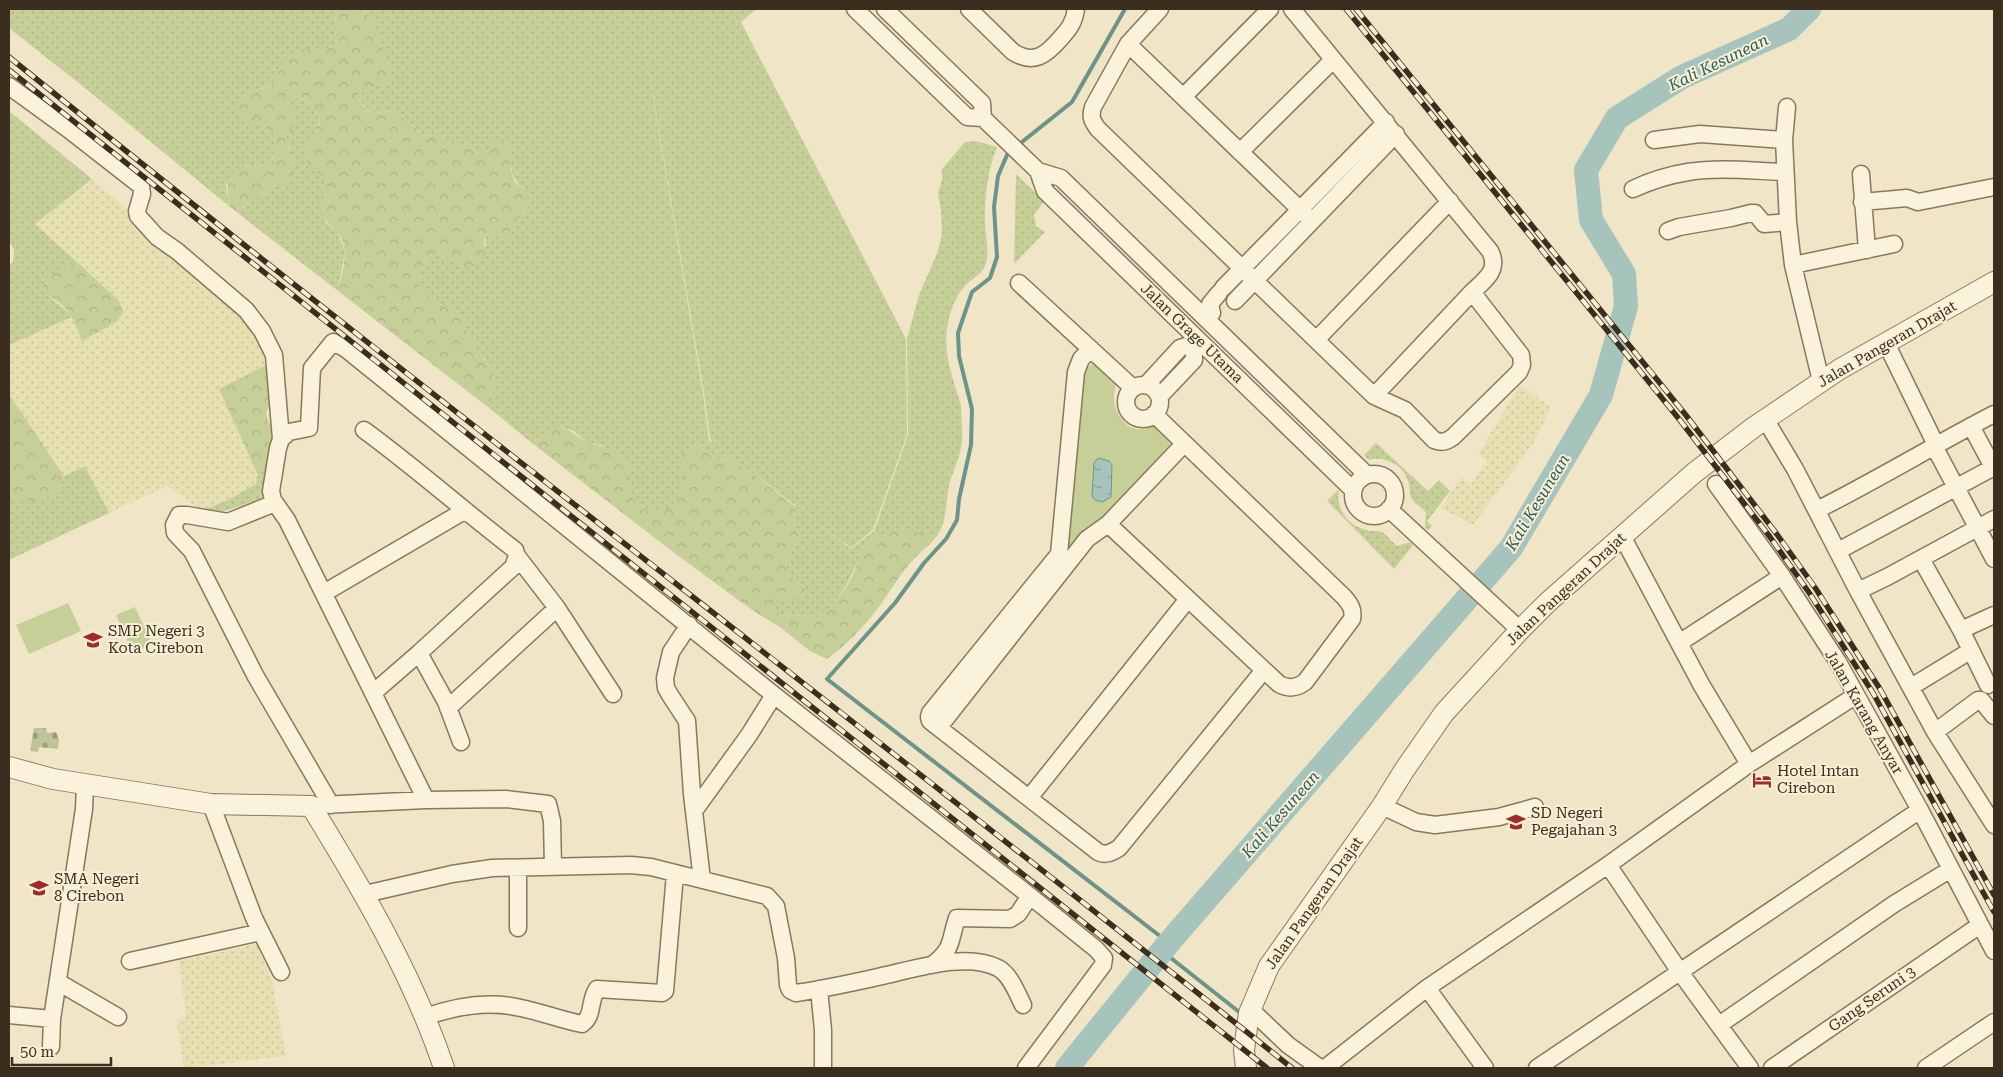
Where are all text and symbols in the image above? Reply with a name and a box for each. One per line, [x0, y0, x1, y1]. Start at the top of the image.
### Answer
water label: Kali Kesunean [1664, 30, 1771, 95]
street label: Jalan Grage Utama [1137, 279, 1247, 387]
street label: Jalan Pangeran Drajat [1814, 297, 1960, 391]
water label: Kali Kesunean [1501, 451, 1574, 555]
street label: Jalan Pangeran Drajat [1502, 529, 1630, 649]
place label: SMP Negeri 3 Kota Cirebon [108, 622, 205, 657]
school or university icon: SMP Negeri 3 Kota Cirebon [82, 629, 104, 651]
street label: Jalan Karang Anyar [1821, 647, 1907, 777]
place label: Hotel Intan Cirebon [1777, 762, 1859, 797]
water label: Kali Kesunean [1237, 767, 1323, 862]
hotel icon: Hotel Intan Cirebon [1751, 769, 1773, 791]
place label: SD Negeri Pegajahan 3 [1531, 804, 1617, 839]
school or university icon: SD Negeri Pegajahan 3 [1505, 811, 1527, 833]
street label: Jalan Pangeran Drajat [1262, 833, 1367, 973]
place label: SMA Negeri 8 Cirebon [54, 870, 139, 905]
school or university icon: SMA Negeri 8 Cirebon [28, 877, 50, 899]
street label: Gang Seruni 3 [1825, 962, 1919, 1036]
scale bar [12, 1034, 111, 1066]
text: 50 m [20, 1043, 55, 1061]

